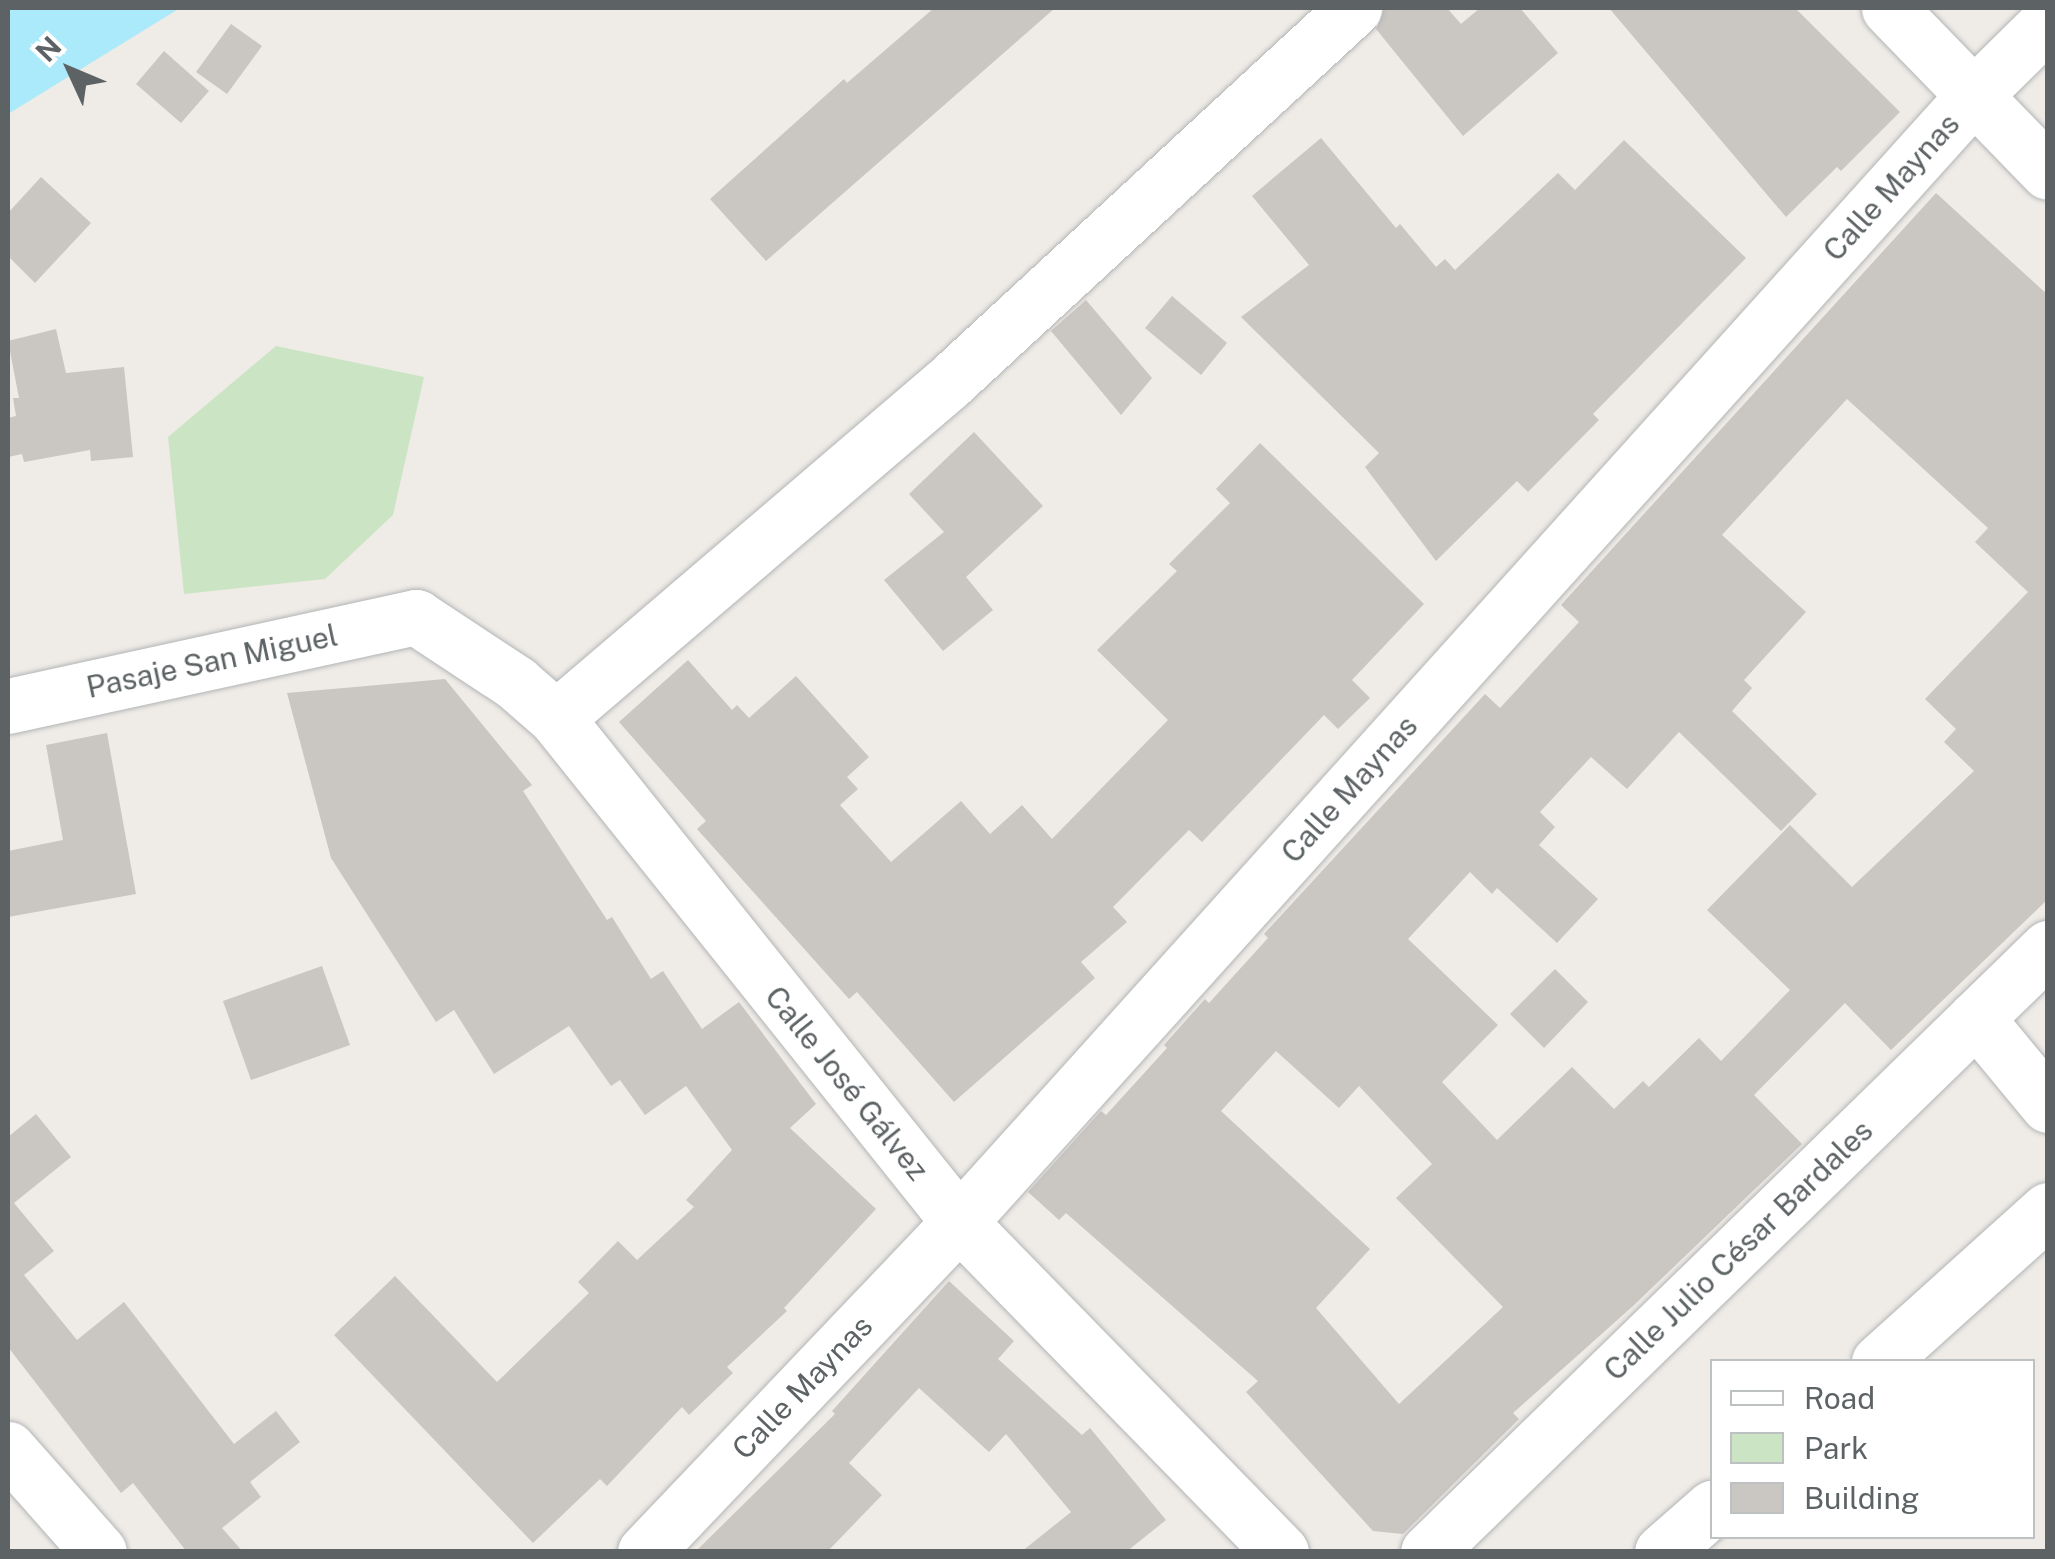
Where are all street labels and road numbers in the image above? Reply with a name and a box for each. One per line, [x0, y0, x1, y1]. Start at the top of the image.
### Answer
street label: Calle Maynas [1815, 106, 1967, 268]
street label: Pasaje San Miguel [83, 617, 341, 705]
street label: Calle Maynas [1273, 708, 1425, 870]
street label: Calle José Gálvez [758, 979, 936, 1187]
street label: Calle Julio César Bardales [1596, 1112, 1880, 1388]
street label: Calle Maynas [725, 1308, 879, 1466]

